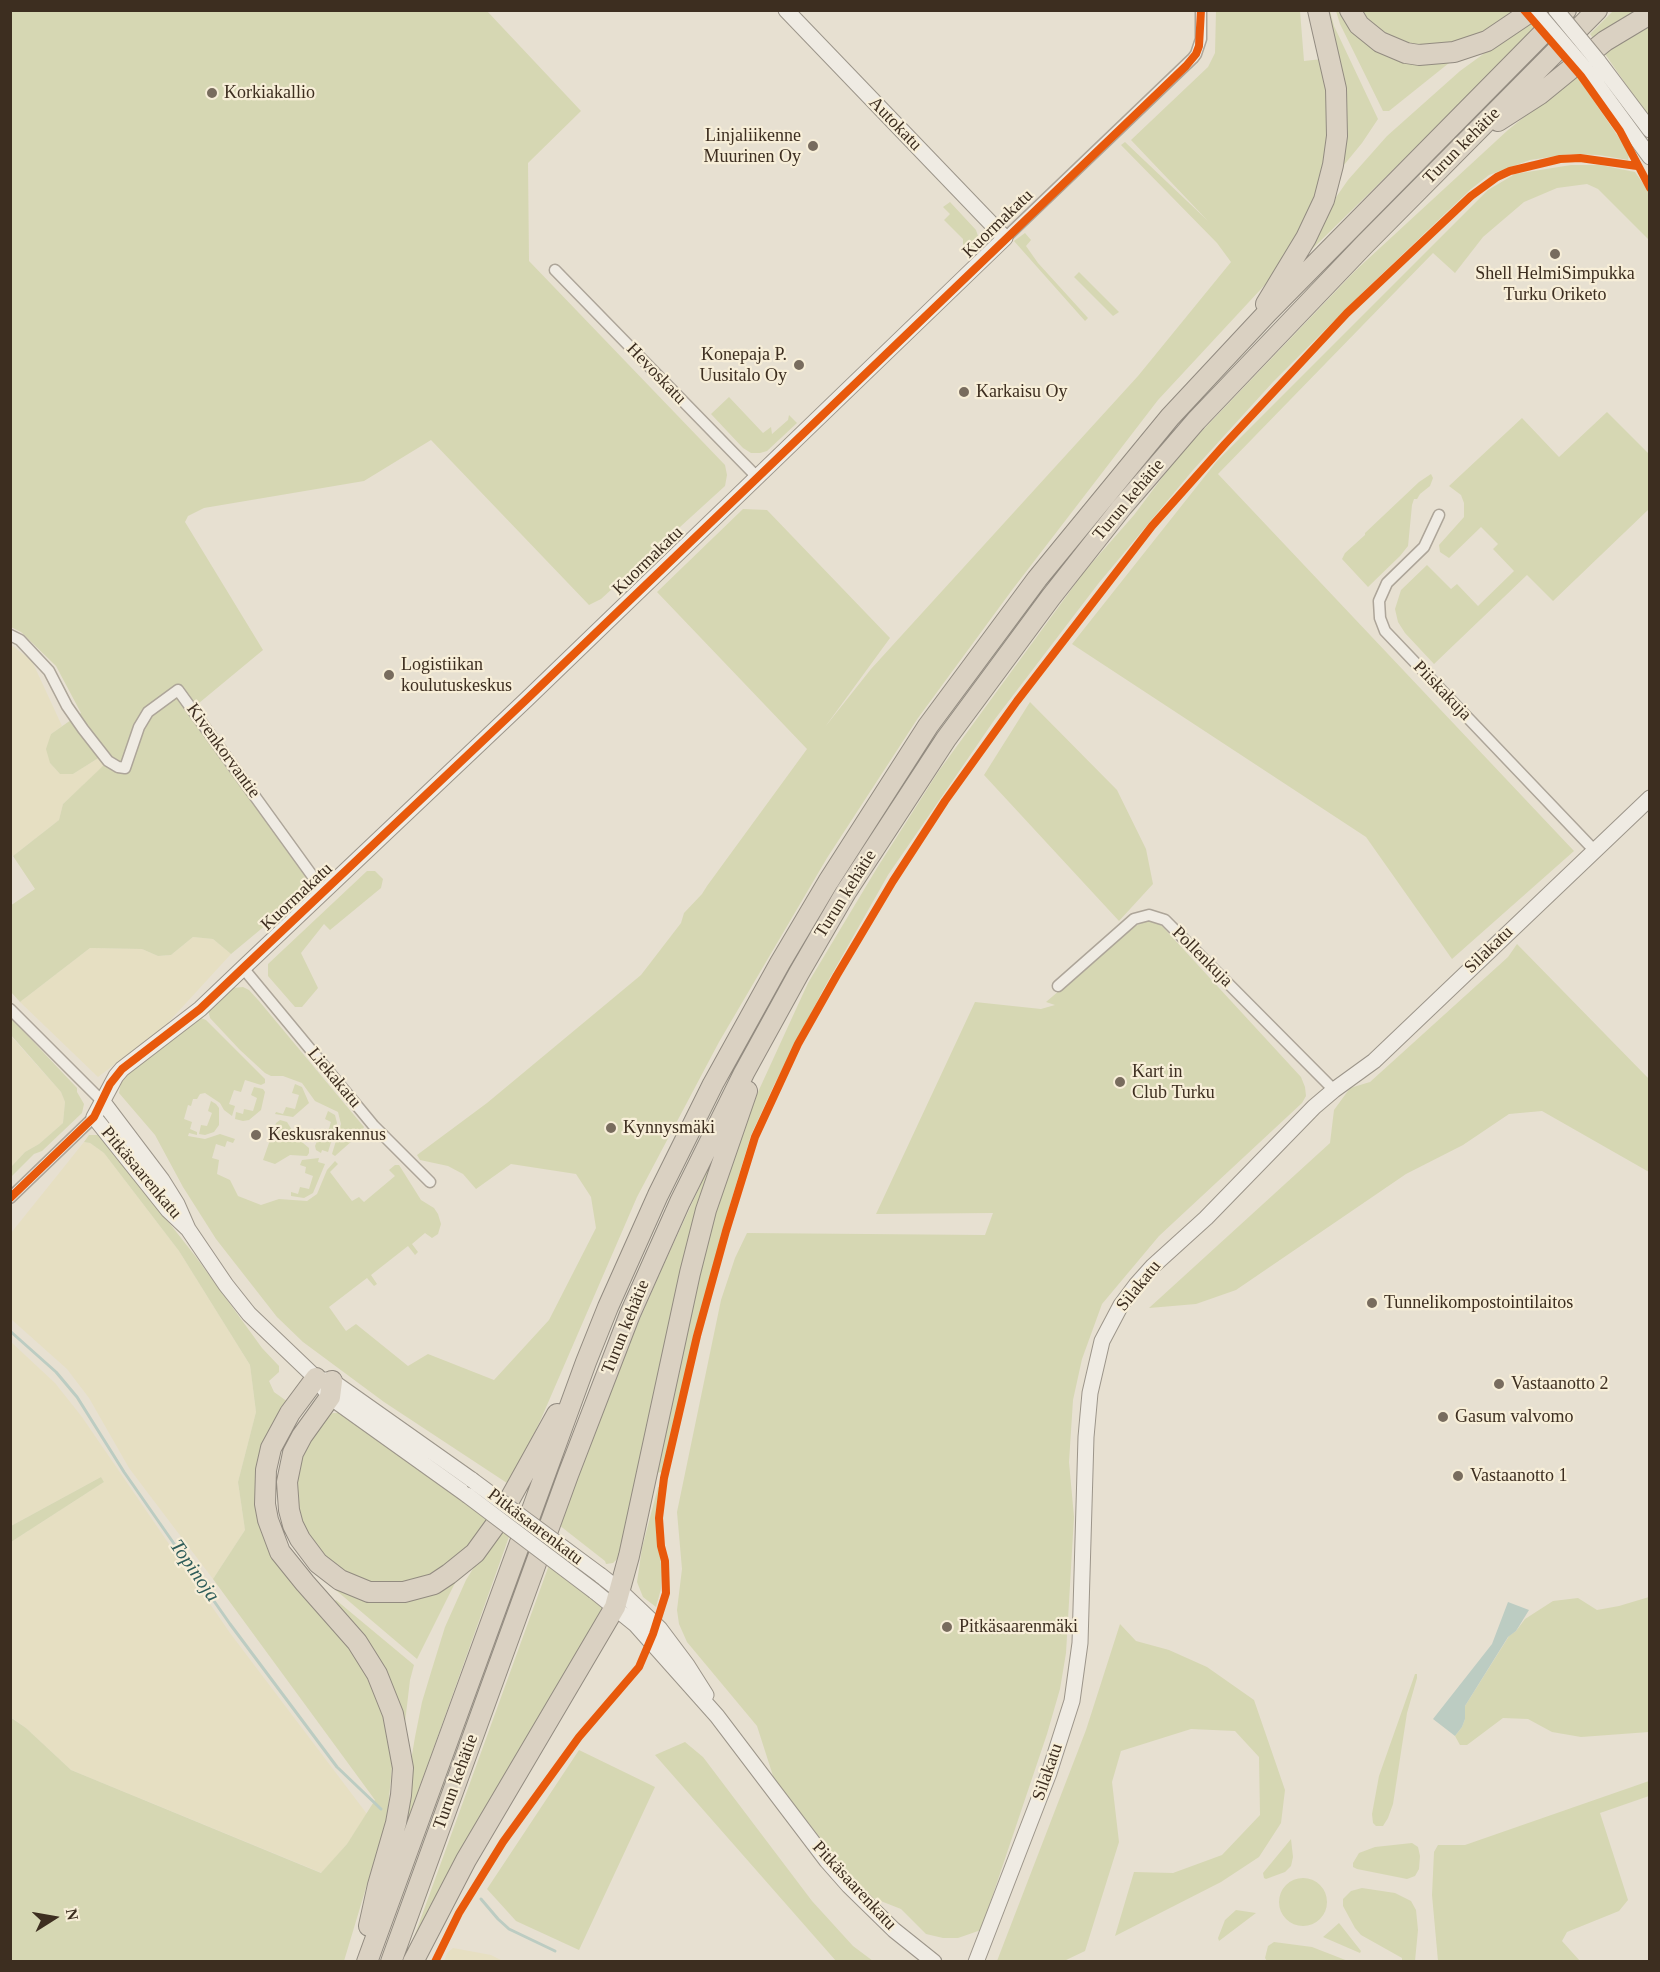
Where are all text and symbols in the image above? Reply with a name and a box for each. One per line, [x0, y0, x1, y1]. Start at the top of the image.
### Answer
place label: Korkiakallio [224, 82, 315, 104]
marker: Korkiakallio [205, 86, 219, 100]
street label: Autokatu [864, 92, 926, 156]
street label: Turun kehätie [1419, 103, 1505, 189]
place label: Linjaliikenne Muurinen Oy [704, 125, 801, 168]
marker: Linjaliikenne Muurinen Oy [806, 139, 820, 153]
street label: Kuormakatu [958, 185, 1038, 263]
marker: Shell HelmiSimpukka Turku Oriketo [1548, 247, 1562, 261]
place label: Shell HelmiSimpukka Turku Oriketo [1475, 263, 1635, 306]
street label: Hevoskatu [621, 339, 691, 409]
place label: Konepaja P. Uusitalo Oy [700, 344, 787, 386]
marker: Konepaja P. Uusitalo Oy [792, 358, 806, 372]
place label: Karkaisu Oy [976, 381, 1067, 403]
marker: Karkaisu Oy [957, 385, 971, 399]
street label: Turun kehätie [1089, 455, 1169, 545]
street label: Kuormakatu [608, 522, 688, 600]
place label: Logistiikan koulutuskeskus [401, 654, 512, 696]
street label: Piiskakuja [1408, 657, 1476, 725]
marker: Logistiikan koulutuskeskus [382, 668, 396, 682]
street label: Kivenkorvantie [181, 699, 265, 803]
street label: Turun kehätie [810, 846, 882, 942]
street label: Kuormakatu [257, 858, 337, 936]
street label: Pollenkuja [1167, 922, 1237, 992]
street label: Silakatu [1460, 922, 1518, 978]
street label: Liekakatu [303, 1043, 365, 1113]
place label: Kart in Club Turku [1132, 1061, 1215, 1104]
marker: Kart in Club Turku [1113, 1075, 1127, 1089]
place label: Kynnysmäki [623, 1117, 715, 1139]
marker: Kynnysmäki [604, 1121, 618, 1135]
street label: Pitkäsaarenkatu [96, 1122, 186, 1224]
place label: Keskusrakennus [268, 1124, 386, 1146]
marker: Keskusrakennus [249, 1128, 263, 1142]
street label: Silakatu [1112, 1256, 1166, 1316]
street label: Turun kehätie [597, 1277, 655, 1377]
place label: Tunnelikompostointilaitos [1384, 1292, 1573, 1314]
marker: Tunnelikompostointilaitos [1365, 1296, 1379, 1310]
place label: Vastaanotto 2 [1511, 1373, 1608, 1395]
marker: Vastaanotto 2 [1492, 1377, 1506, 1391]
place label: Gasum valvomo [1455, 1406, 1573, 1428]
marker: Gasum valvomo [1436, 1410, 1450, 1424]
place label: Vastaanotto 1 [1470, 1465, 1567, 1487]
marker: Vastaanotto 1 [1451, 1469, 1465, 1483]
street label: Pitkäsaarenkatu [483, 1484, 587, 1570]
water label: Topinoja [164, 1535, 224, 1607]
place label: Pitkäsaarenmäki [959, 1616, 1078, 1638]
marker: Pitkäsaarenmäki [940, 1620, 954, 1634]
street label: Turun kehätie [429, 1731, 483, 1833]
street label: Silakatu [1028, 1741, 1068, 1803]
street label: Pitkäsaarenkatu [807, 1837, 901, 1935]
north arrow [24, 1888, 84, 1948]
text: N [63, 1907, 82, 1922]

